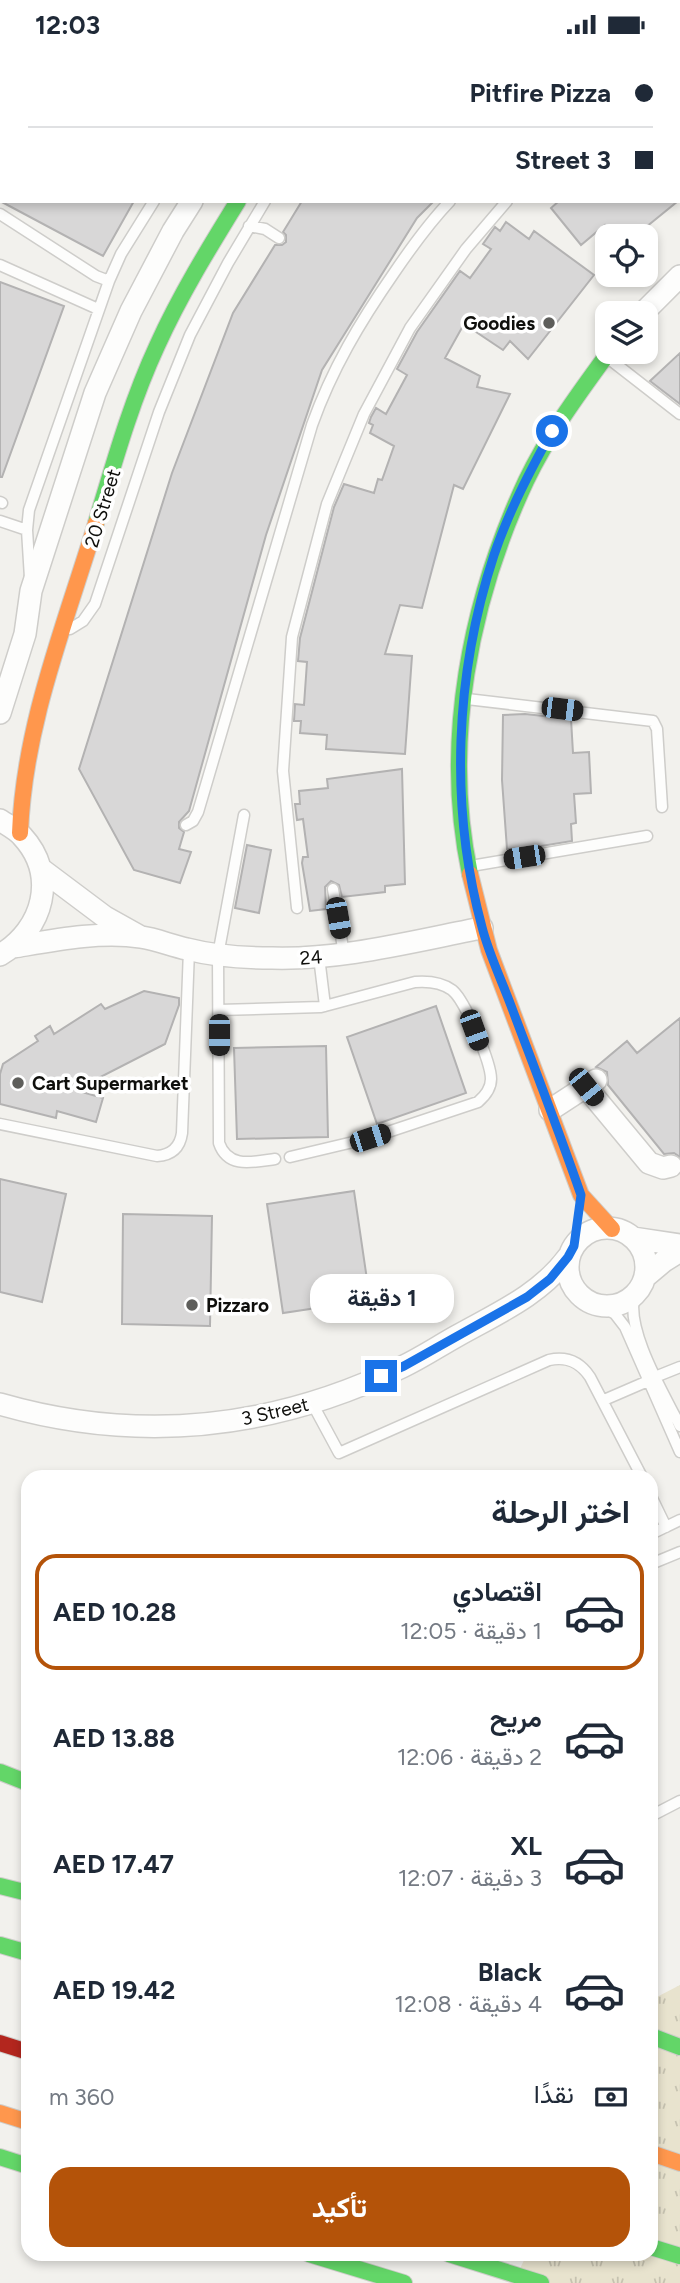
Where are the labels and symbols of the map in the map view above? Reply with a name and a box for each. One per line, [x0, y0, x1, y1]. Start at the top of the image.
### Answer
place label: Goodies [463, 312, 535, 335]
marker: Goodies [541, 315, 557, 331]
route start [536, 415, 568, 447]
street label: 20 Street [80, 466, 125, 550]
car [540, 696, 585, 722]
car [502, 843, 547, 871]
car [325, 895, 352, 941]
street label: 24 [299, 945, 323, 970]
car [457, 1007, 492, 1053]
car [209, 1014, 230, 1056]
car [565, 1064, 608, 1110]
place label: Cart Supermarket [32, 1072, 189, 1095]
marker: Cart Supermarket [10, 1075, 26, 1091]
car [347, 1122, 394, 1154]
callout: 1 دقيقة [309, 1275, 453, 1323]
place label: Pizzaro [206, 1294, 269, 1317]
marker: Pizzaro [184, 1297, 200, 1313]
route end [365, 1360, 397, 1392]
street label: 3 Street [239, 1393, 311, 1430]

